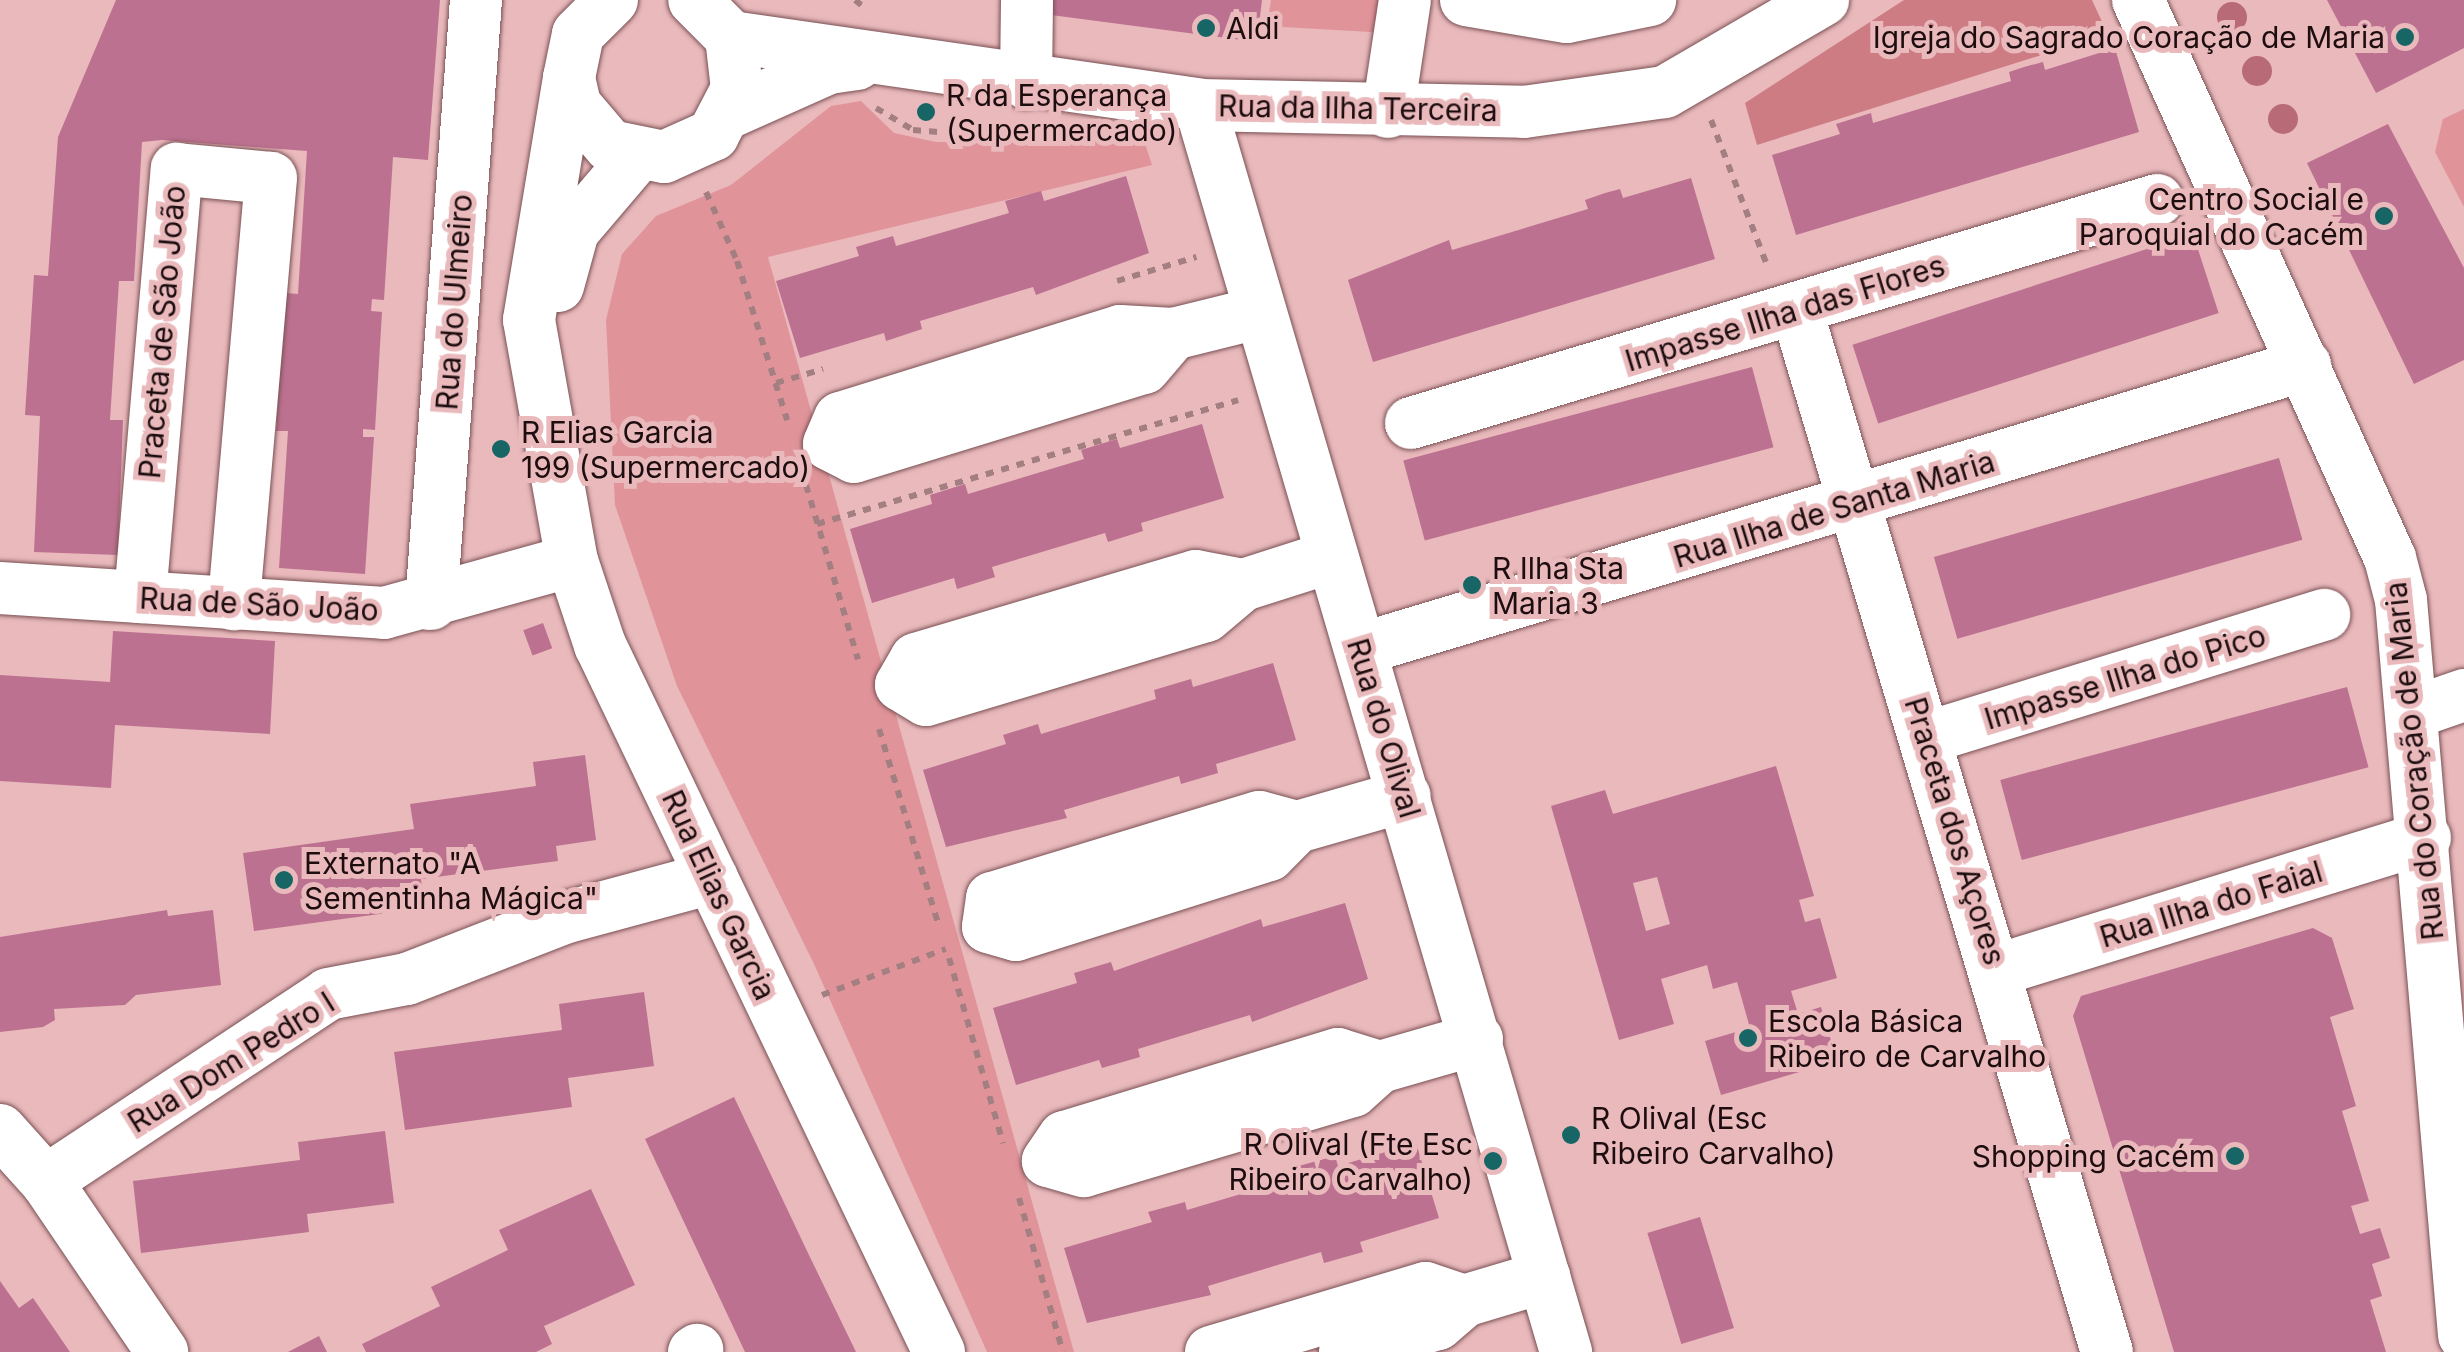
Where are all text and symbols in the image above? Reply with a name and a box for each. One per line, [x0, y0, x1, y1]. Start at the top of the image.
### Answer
place label: Aldi [1226, 10, 1280, 46]
marker: Aldi [1195, 17, 1217, 39]
place label: Igreja do Sagrado Coração de Maria [1873, 19, 2385, 55]
marker: Igreja do Sagrado Coração de Maria [2394, 26, 2416, 48]
place label: R da Esperança (Supermercado) [946, 77, 1177, 148]
street label: Rua da Ilha Terceira [1218, 88, 1498, 128]
marker: R da Esperança (Supermercado) [915, 101, 937, 123]
place label: Centro Social e Paroquial do Cacém [2079, 181, 2364, 252]
street label: Praceta de São João [131, 184, 193, 480]
street label: Rua do Ulmeiro [428, 193, 480, 411]
marker: Centro Social e Paroquial do Cacém [2373, 205, 2395, 227]
street label: Impasse Ilha das Flores [1621, 247, 1949, 379]
place label: R Elias Garcia 199 (Supermercado) [521, 414, 810, 484]
marker: R Elias Garcia 199 (Supermercado) [490, 438, 512, 460]
street label: Rua Ilha de Santa Maria [1669, 443, 1999, 575]
place label: R Ilha Sta Maria 3 [1492, 550, 1624, 620]
marker: R Ilha Sta Maria 3 [1461, 574, 1483, 596]
street label: Rua de São João [139, 580, 379, 628]
street label: Rua do Coração de Maria [2377, 580, 2451, 942]
street label: Impasse Ilha do Pico [1980, 617, 2270, 737]
street label: Rua do Olival [1340, 634, 1428, 822]
street label: Praceta dos Açores [1897, 693, 2013, 969]
street label: Rua Elias Garcia [655, 784, 783, 1006]
place label: Externato "A Sementinha Mágica" [304, 845, 598, 916]
street label: Rua Ilha do Faial [2095, 853, 2327, 955]
marker: Externato "A Sementinha Mágica" [273, 869, 295, 891]
street label: Rua Dom Pedro I [121, 984, 341, 1140]
place label: Escola Básica Ribeiro de Carvalho [1768, 1003, 2046, 1074]
marker: Escola Básica Ribeiro de Carvalho [1737, 1027, 1759, 1049]
place label: R Olival (Esc Ribeiro Carvalho) [1591, 1100, 1836, 1170]
marker: R Olival (Esc Ribeiro Carvalho) [1560, 1124, 1582, 1146]
place label: R Olival (Fte Esc Ribeiro Carvalho) [1228, 1126, 1473, 1196]
place label: Shopping Cacém [1972, 1138, 2215, 1174]
marker: Shopping Cacém [2224, 1145, 2246, 1167]
marker: R Olival (Fte Esc Ribeiro Carvalho) [1482, 1150, 1504, 1172]

